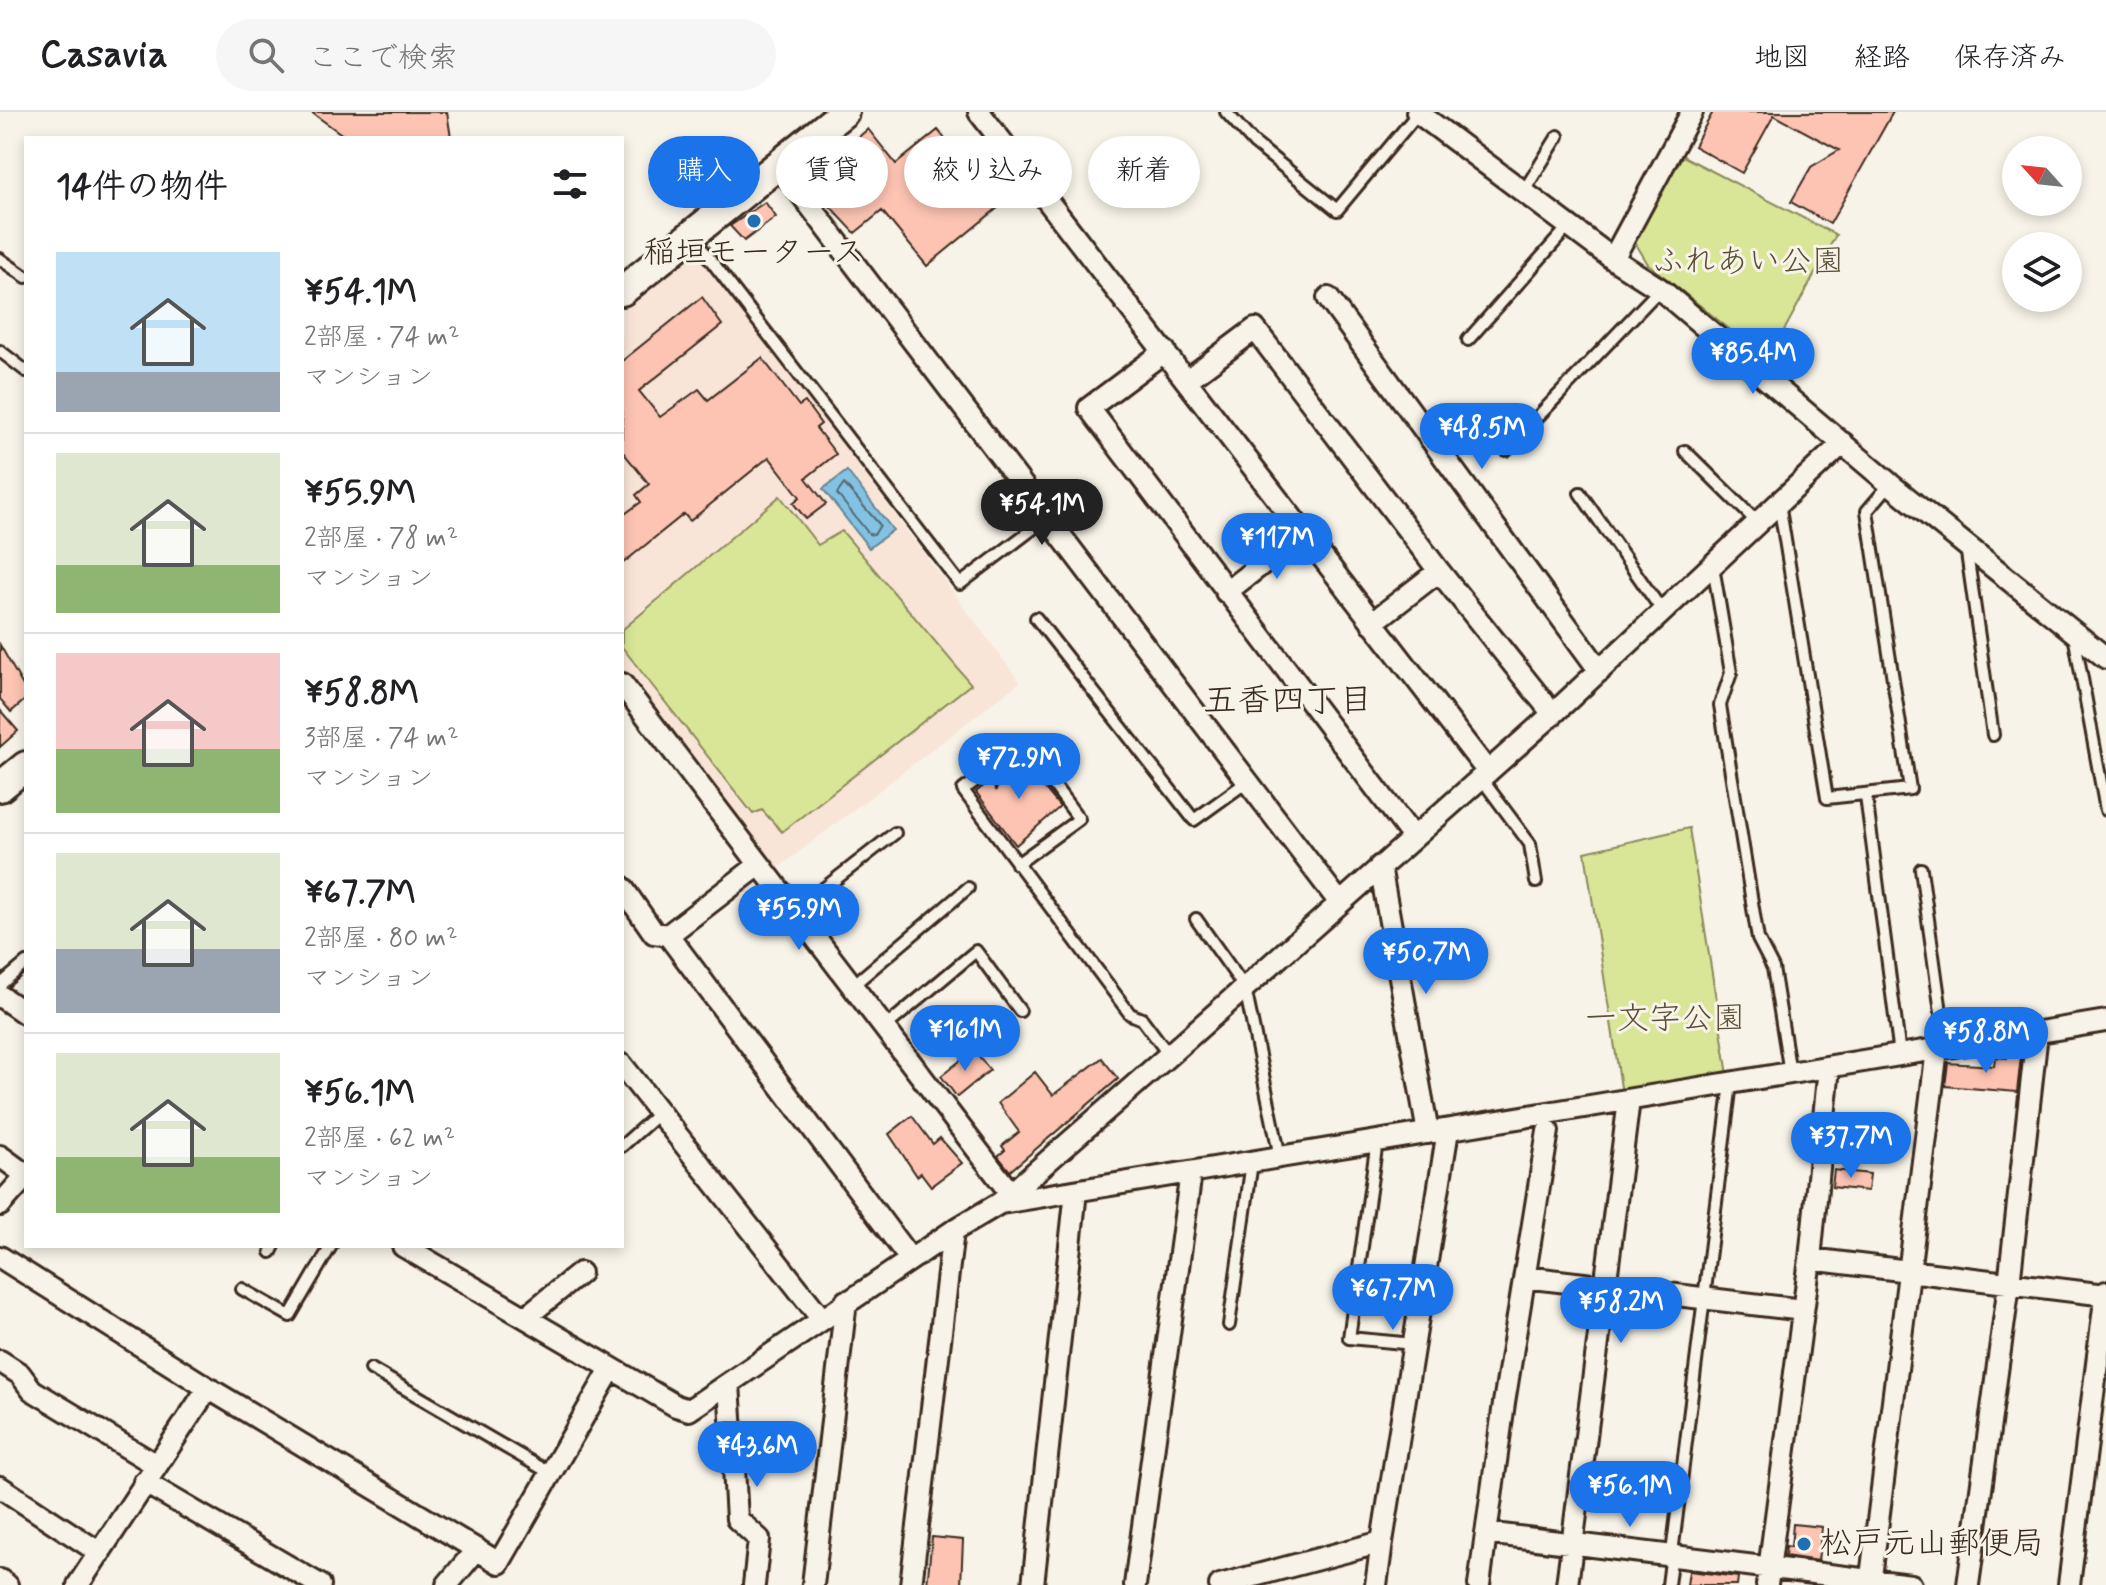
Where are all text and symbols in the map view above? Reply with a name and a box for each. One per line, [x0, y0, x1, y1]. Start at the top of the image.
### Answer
search box [216, 19, 776, 91]
text: Casavia [40, 31, 168, 80]
icon: search [244, 33, 288, 77]
text: ここで検索 [308, 39, 458, 78]
text: 地図 [1754, 40, 1810, 77]
text: 経路 [1854, 40, 1910, 77]
text: 保存済み [1954, 40, 2066, 77]
chip: 購入 [648, 136, 760, 208]
chip: 賃貸 [776, 136, 888, 208]
chip: 絞り込み [904, 136, 1072, 208]
chip: 新着 [1088, 136, 1200, 208]
north arrow [2002, 136, 2082, 216]
map controls [2002, 136, 2082, 312]
icon: filters [548, 162, 592, 206]
text: 14件の物件 [56, 165, 228, 210]
marker: 稲垣モータース [745, 212, 763, 230]
place label: 稲垣モータース [643, 232, 865, 274]
button: layers [2002, 232, 2082, 312]
park label: ふれあい公園 [1652, 241, 1844, 283]
text: ¥54.1M [304, 270, 417, 315]
icon: home [120, 284, 216, 380]
text: 2部屋 · 74 m² [304, 321, 460, 355]
pin: ¥85.4M [1688, 328, 1818, 396]
text: ¥85.4M [1710, 337, 1796, 371]
text: マンション [304, 361, 433, 395]
pin: ¥48.5M [1417, 403, 1547, 471]
text: ¥48.5M [1438, 412, 1526, 446]
text: ¥55.9M [304, 471, 416, 516]
pin: ¥54.1M [977, 479, 1107, 547]
icon: home [120, 485, 216, 581]
text: ¥54.1M [999, 488, 1085, 522]
pin: ¥117M [1221, 513, 1333, 581]
text: 2部屋 · 78 m² [304, 522, 458, 556]
text: ¥117M [1239, 522, 1315, 556]
text: マンション [304, 562, 433, 596]
text: ¥58.8M [304, 671, 419, 716]
district label: 五香四丁目 [1203, 679, 1373, 724]
icon: home [120, 685, 216, 781]
text: 3部屋 · 74 m² [304, 722, 459, 756]
pin: ¥72.9M [954, 733, 1084, 801]
text: ¥72.9M [976, 742, 1062, 776]
text: マンション [304, 762, 433, 796]
text: ¥67.7M [304, 871, 416, 916]
pin: ¥55.9M [734, 884, 864, 952]
icon: home [120, 885, 216, 981]
text: ¥55.9M [756, 893, 842, 927]
text: 2部屋 · 80 m² [304, 922, 458, 956]
pin: ¥50.7M [1361, 928, 1491, 996]
text: ¥50.7M [1381, 937, 1471, 971]
text: マンション [304, 962, 433, 996]
park label: 一文字公園 [1585, 998, 1745, 1040]
pin: ¥161M [909, 1005, 1021, 1073]
pin: ¥58.8M [1921, 1007, 2051, 1075]
text: ¥161M [928, 1014, 1002, 1048]
text: ¥58.8M [1942, 1016, 2030, 1050]
text: ¥56.1M [304, 1071, 415, 1116]
icon: home [120, 1085, 216, 1181]
pin: ¥37.7M [1786, 1112, 1916, 1180]
text: ¥37.7M [1809, 1121, 1893, 1155]
text: 2部屋 · 62 m² [304, 1122, 455, 1156]
text: マンション [304, 1162, 433, 1196]
pin: ¥67.7M [1328, 1264, 1458, 1332]
text: ¥67.7M [1350, 1273, 1436, 1307]
pin: ¥58.2M [1556, 1277, 1686, 1345]
text: ¥58.2M [1578, 1286, 1664, 1320]
pin: ¥43.6M [692, 1421, 822, 1489]
text: ¥43.6M [716, 1430, 798, 1464]
pin: ¥56.1M [1565, 1461, 1695, 1529]
text: ¥56.1M [1588, 1470, 1672, 1504]
place label: 松戸元山郵便局 [1820, 1523, 2044, 1565]
marker: 松戸元山郵便局 [1795, 1535, 1813, 1553]

